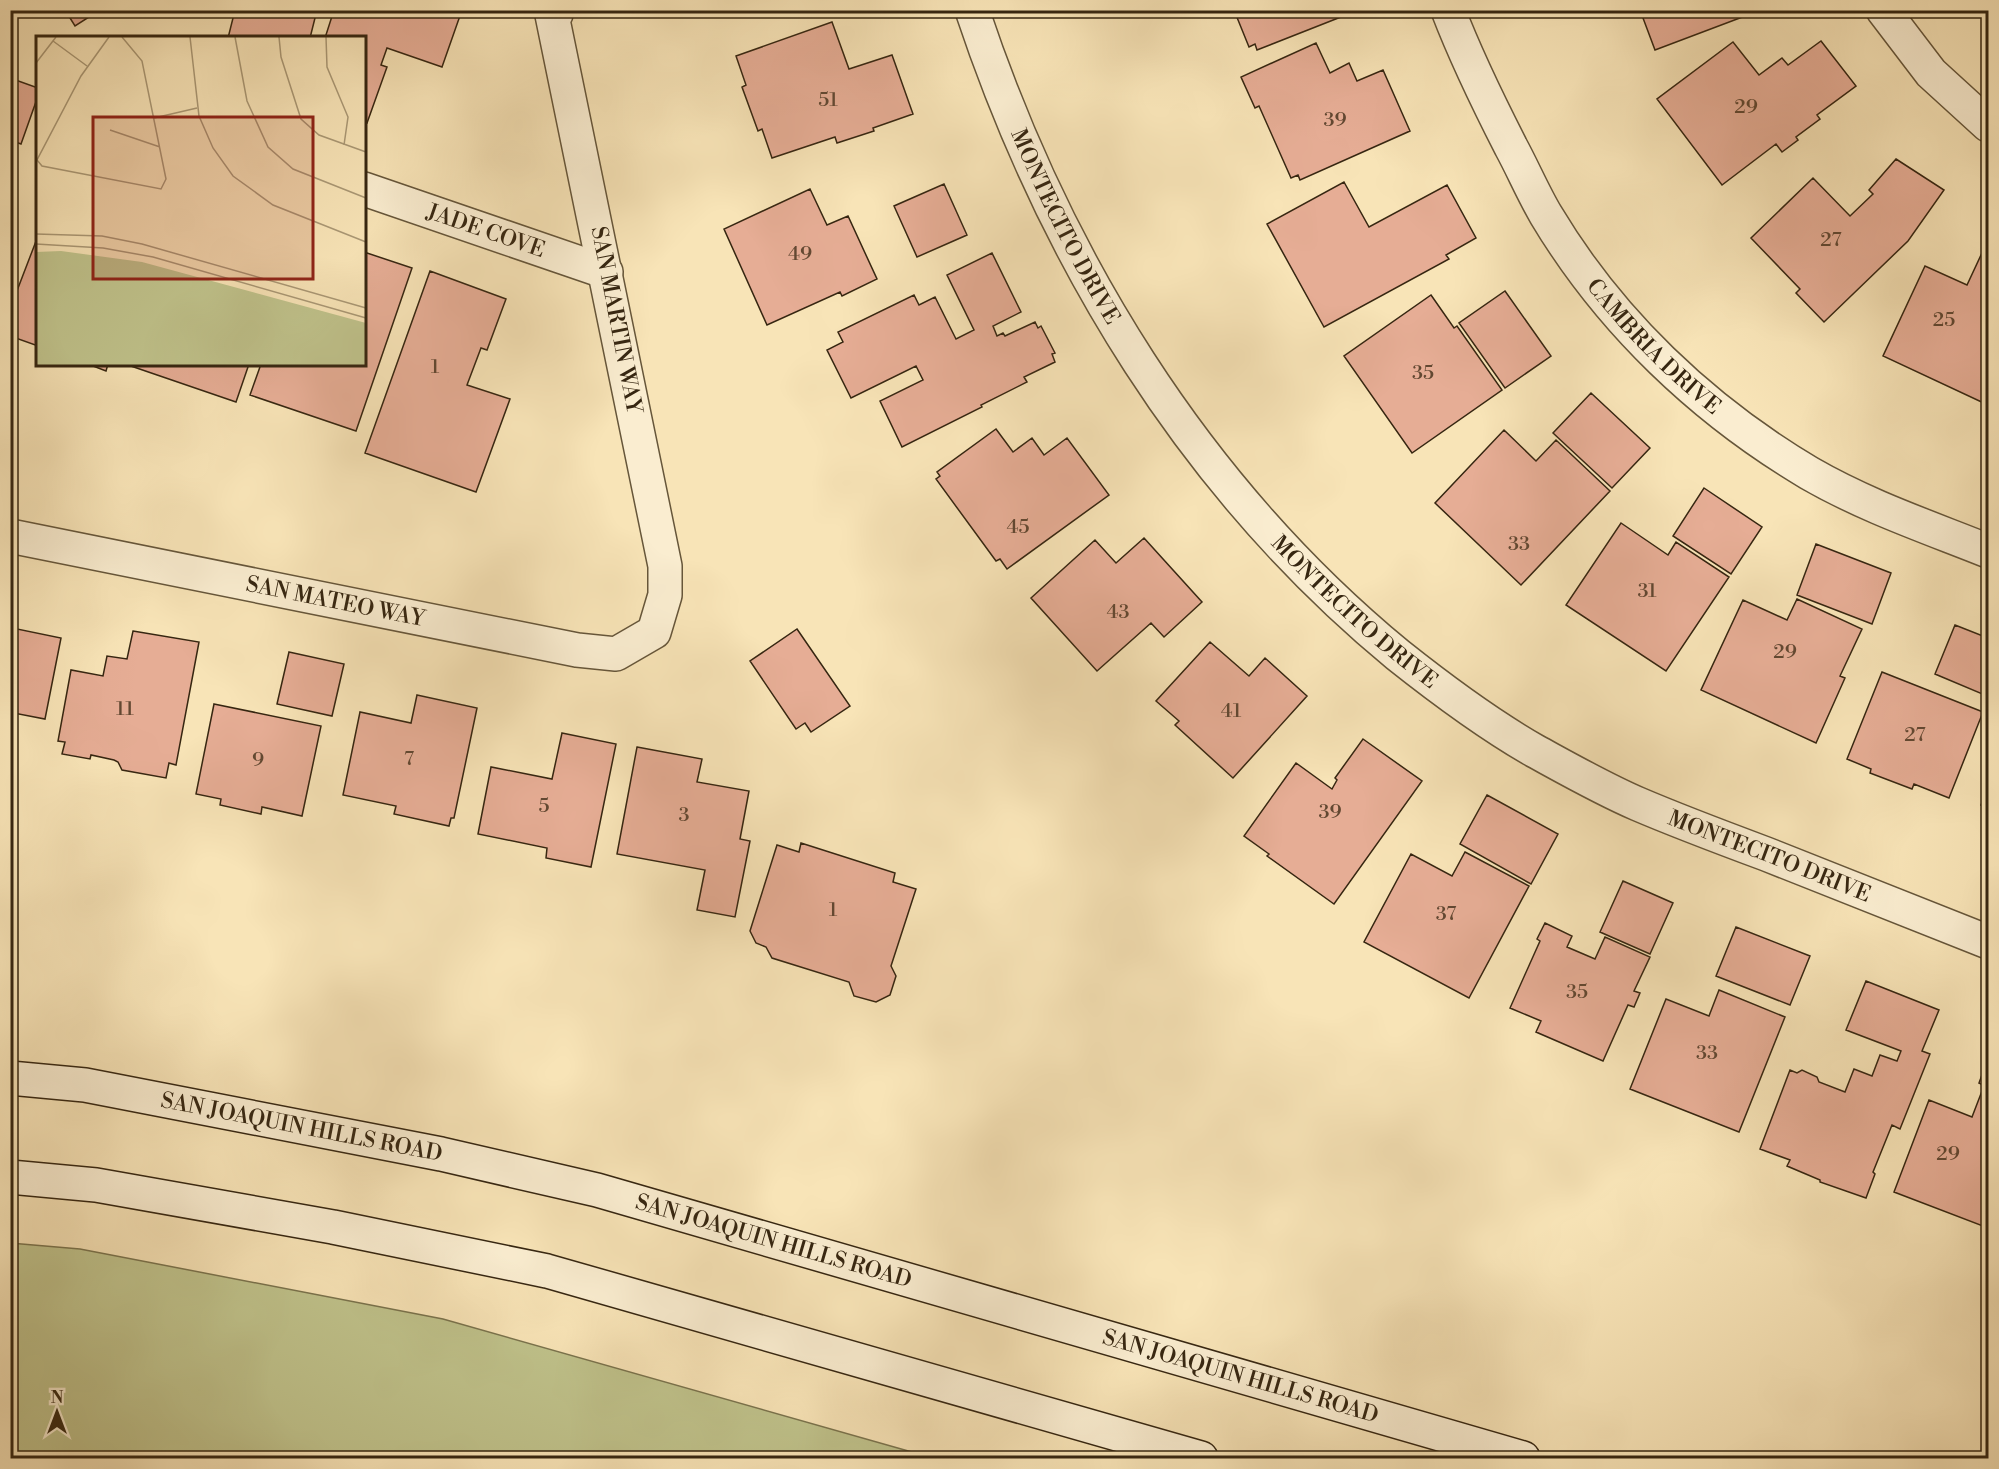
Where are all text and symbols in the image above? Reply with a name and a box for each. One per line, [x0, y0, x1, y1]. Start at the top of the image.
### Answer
inset map [36, 36, 366, 366]
house number: 51 [818, 88, 838, 113]
house number: 29 [1734, 95, 1758, 120]
house number: 39 [1323, 108, 1347, 133]
street label: MONTECITO DRIVE [1005, 125, 1126, 329]
street label: JADE COVE [423, 198, 549, 264]
street label: SAN MARTIN WAY [585, 224, 648, 417]
house number: 27 [1820, 228, 1842, 253]
house number: 49 [788, 242, 812, 267]
street label: CAMBRIA DRIVE [1581, 273, 1726, 420]
house number: 25 [1933, 308, 1955, 333]
house number: 1 [431, 355, 440, 380]
house number: 35 [1412, 361, 1434, 386]
house number: 45 [1007, 515, 1029, 540]
street label: MONTECITO DRIVE [1266, 530, 1443, 694]
house number: 33 [1508, 532, 1530, 557]
street label: SAN MATEO WAY [244, 570, 429, 633]
house number: 31 [1637, 579, 1657, 604]
house number: 43 [1107, 600, 1129, 625]
house number: 29 [1773, 640, 1797, 665]
house number: 11 [116, 697, 134, 722]
house number: 41 [1221, 699, 1242, 724]
house number: 27 [1904, 723, 1926, 748]
house number: 7 [404, 747, 414, 772]
house number: 9 [252, 748, 264, 773]
house number: 5 [538, 794, 550, 819]
house number: 39 [1318, 800, 1342, 825]
house number: 3 [678, 803, 690, 828]
street label: MONTECITO DRIVE [1664, 804, 1875, 908]
house number: 1 [829, 898, 838, 923]
house number: 37 [1436, 902, 1456, 927]
house number: 35 [1566, 980, 1588, 1005]
house number: 33 [1696, 1041, 1718, 1066]
street label: SAN JOAQUIN HILLS ROAD [159, 1087, 445, 1167]
house number: 29 [1936, 1142, 1960, 1167]
street label: SAN JOAQUIN HILLS ROAD [633, 1188, 915, 1294]
street label: SAN JOAQUIN HILLS ROAD [1099, 1324, 1382, 1429]
north arrow [27, 1382, 87, 1442]
text: N [51, 1388, 64, 1408]

